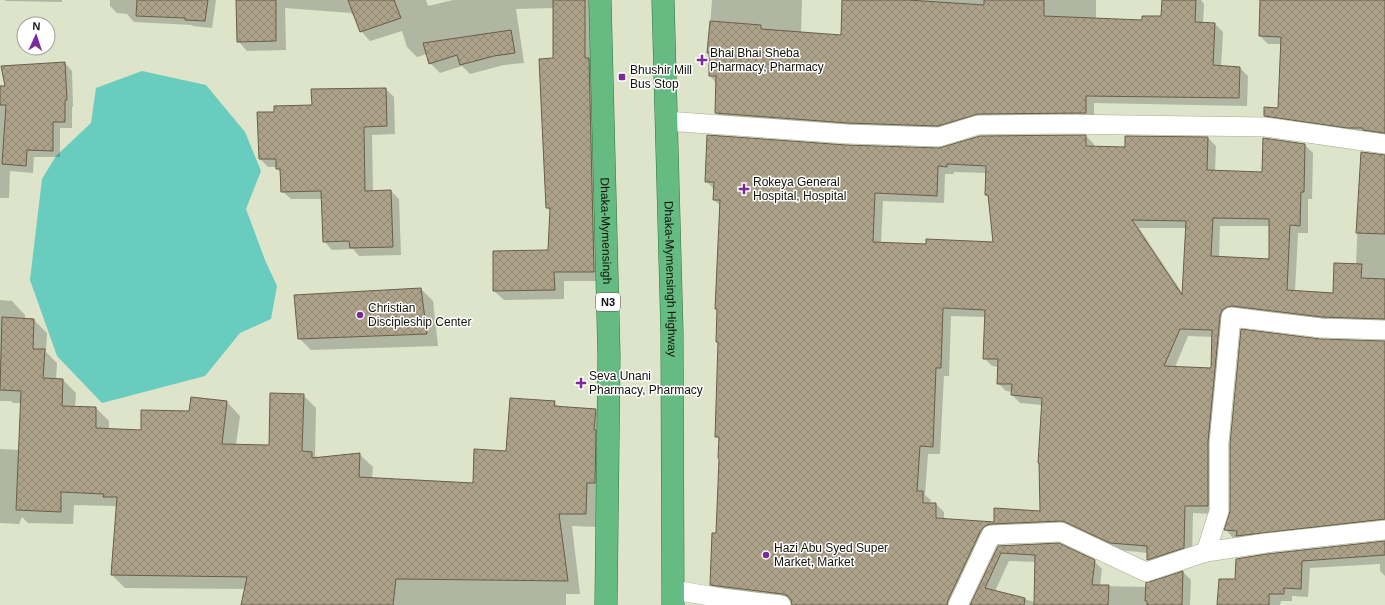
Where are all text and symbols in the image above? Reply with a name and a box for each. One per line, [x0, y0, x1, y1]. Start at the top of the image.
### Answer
north arrow [16, 16, 56, 56]
text: N [32, 20, 41, 32]
place label: Bhai Bhai Sheba Pharmacy, Pharmacy [710, 46, 824, 74]
marker: Bhai Bhai Sheba Pharmacy, Pharmacy [697, 55, 707, 65]
place label: Bhushir Mill Bus Stop [630, 63, 692, 91]
marker: Bhushir Mill Bus Stop [617, 72, 627, 82]
place label: Rokeya General Hospital, Hospital [753, 175, 846, 203]
street label: Dhaka-Mymensingh [597, 177, 614, 285]
marker: Rokeya General Hospital, Hospital [738, 183, 750, 195]
street label: Dhaka-Mymensingh Highway [661, 201, 679, 357]
road number: N3 [596, 293, 620, 311]
place label: Christian Discipleship Center [368, 301, 471, 329]
marker: Christian Discipleship Center [355, 310, 365, 320]
place label: Seva Unani Pharmacy, Pharmacy [589, 369, 703, 397]
marker: Seva Unani Pharmacy, Pharmacy [576, 378, 586, 388]
place label: Hazi Abu Syed Super Market, Market [774, 541, 888, 569]
marker: Hazi Abu Syed Super Market, Market [761, 550, 771, 560]

